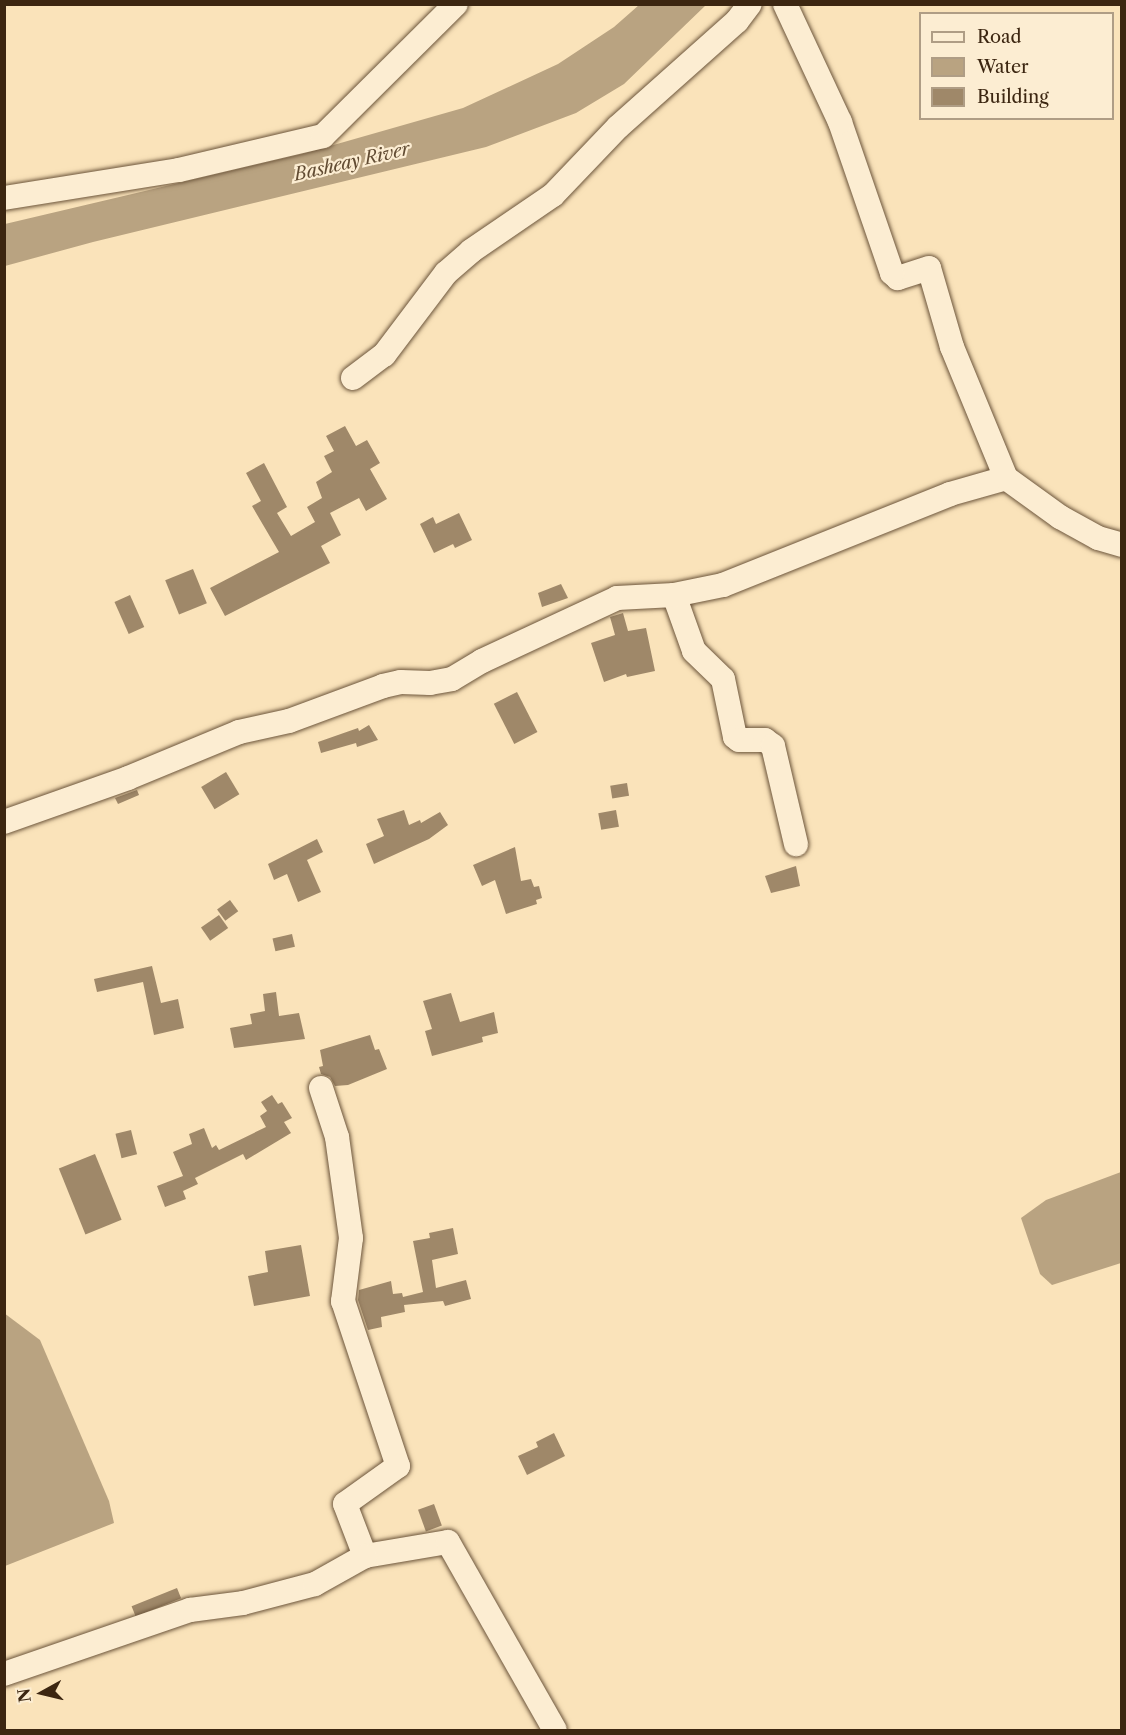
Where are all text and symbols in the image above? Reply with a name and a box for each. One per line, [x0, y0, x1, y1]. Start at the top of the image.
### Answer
legend [919, 12, 1114, 120]
text: Road [977, 26, 1022, 48]
text: Water [977, 56, 1029, 78]
text: Building [977, 86, 1049, 108]
water label: Basheay River [292, 138, 412, 186]
north arrow [12, 1663, 72, 1723]
text: N [13, 1687, 35, 1704]

